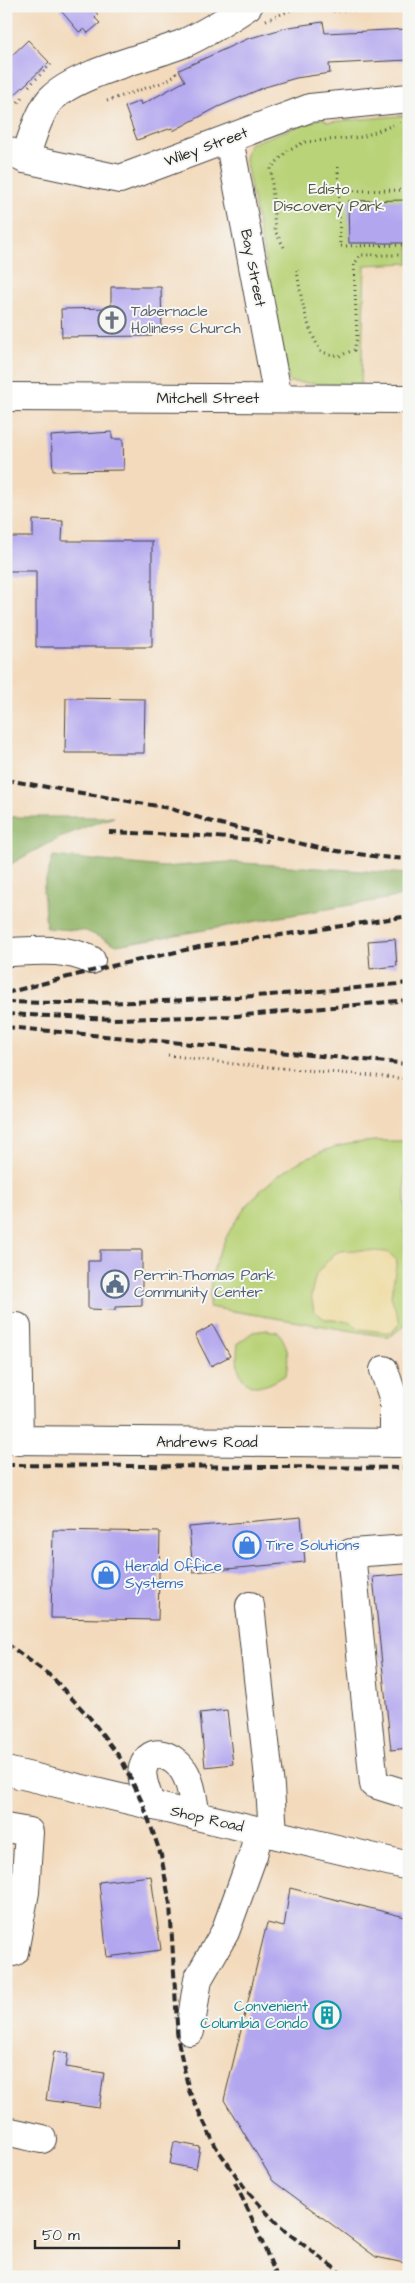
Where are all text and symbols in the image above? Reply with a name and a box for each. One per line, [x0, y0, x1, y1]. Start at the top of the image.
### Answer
street label: Wiley Street [161, 122, 251, 173]
park label: Edisto Discovery Park [274, 179, 384, 218]
street label: Bay Street [234, 227, 271, 309]
place label: Tabernacle Holiness Church [131, 301, 241, 339]
church icon: Tabernacle Holiness Church [97, 305, 127, 335]
street label: Mitchell Street [157, 388, 259, 409]
place label: Perrin-Thomas Park Community Center [134, 1265, 275, 1304]
public building icon: Perrin-Thomas Park Community Center [100, 1269, 130, 1299]
street label: Andrews Road [156, 1432, 258, 1453]
shop icon: Tire Solutions [232, 1530, 262, 1560]
place label: Tire Solutions [266, 1535, 360, 1556]
place label: Herald Office Systems [125, 1556, 222, 1595]
shop icon: Herald Office Systems [91, 1560, 121, 1590]
street label: Shop Road [168, 1800, 246, 1838]
place label: Convenient Columbia Condo [200, 1996, 309, 2034]
building icon: Convenient Columbia Condo [312, 2000, 342, 2030]
scale bar [35, 2218, 179, 2250]
text: 50 m [42, 2225, 80, 2246]

